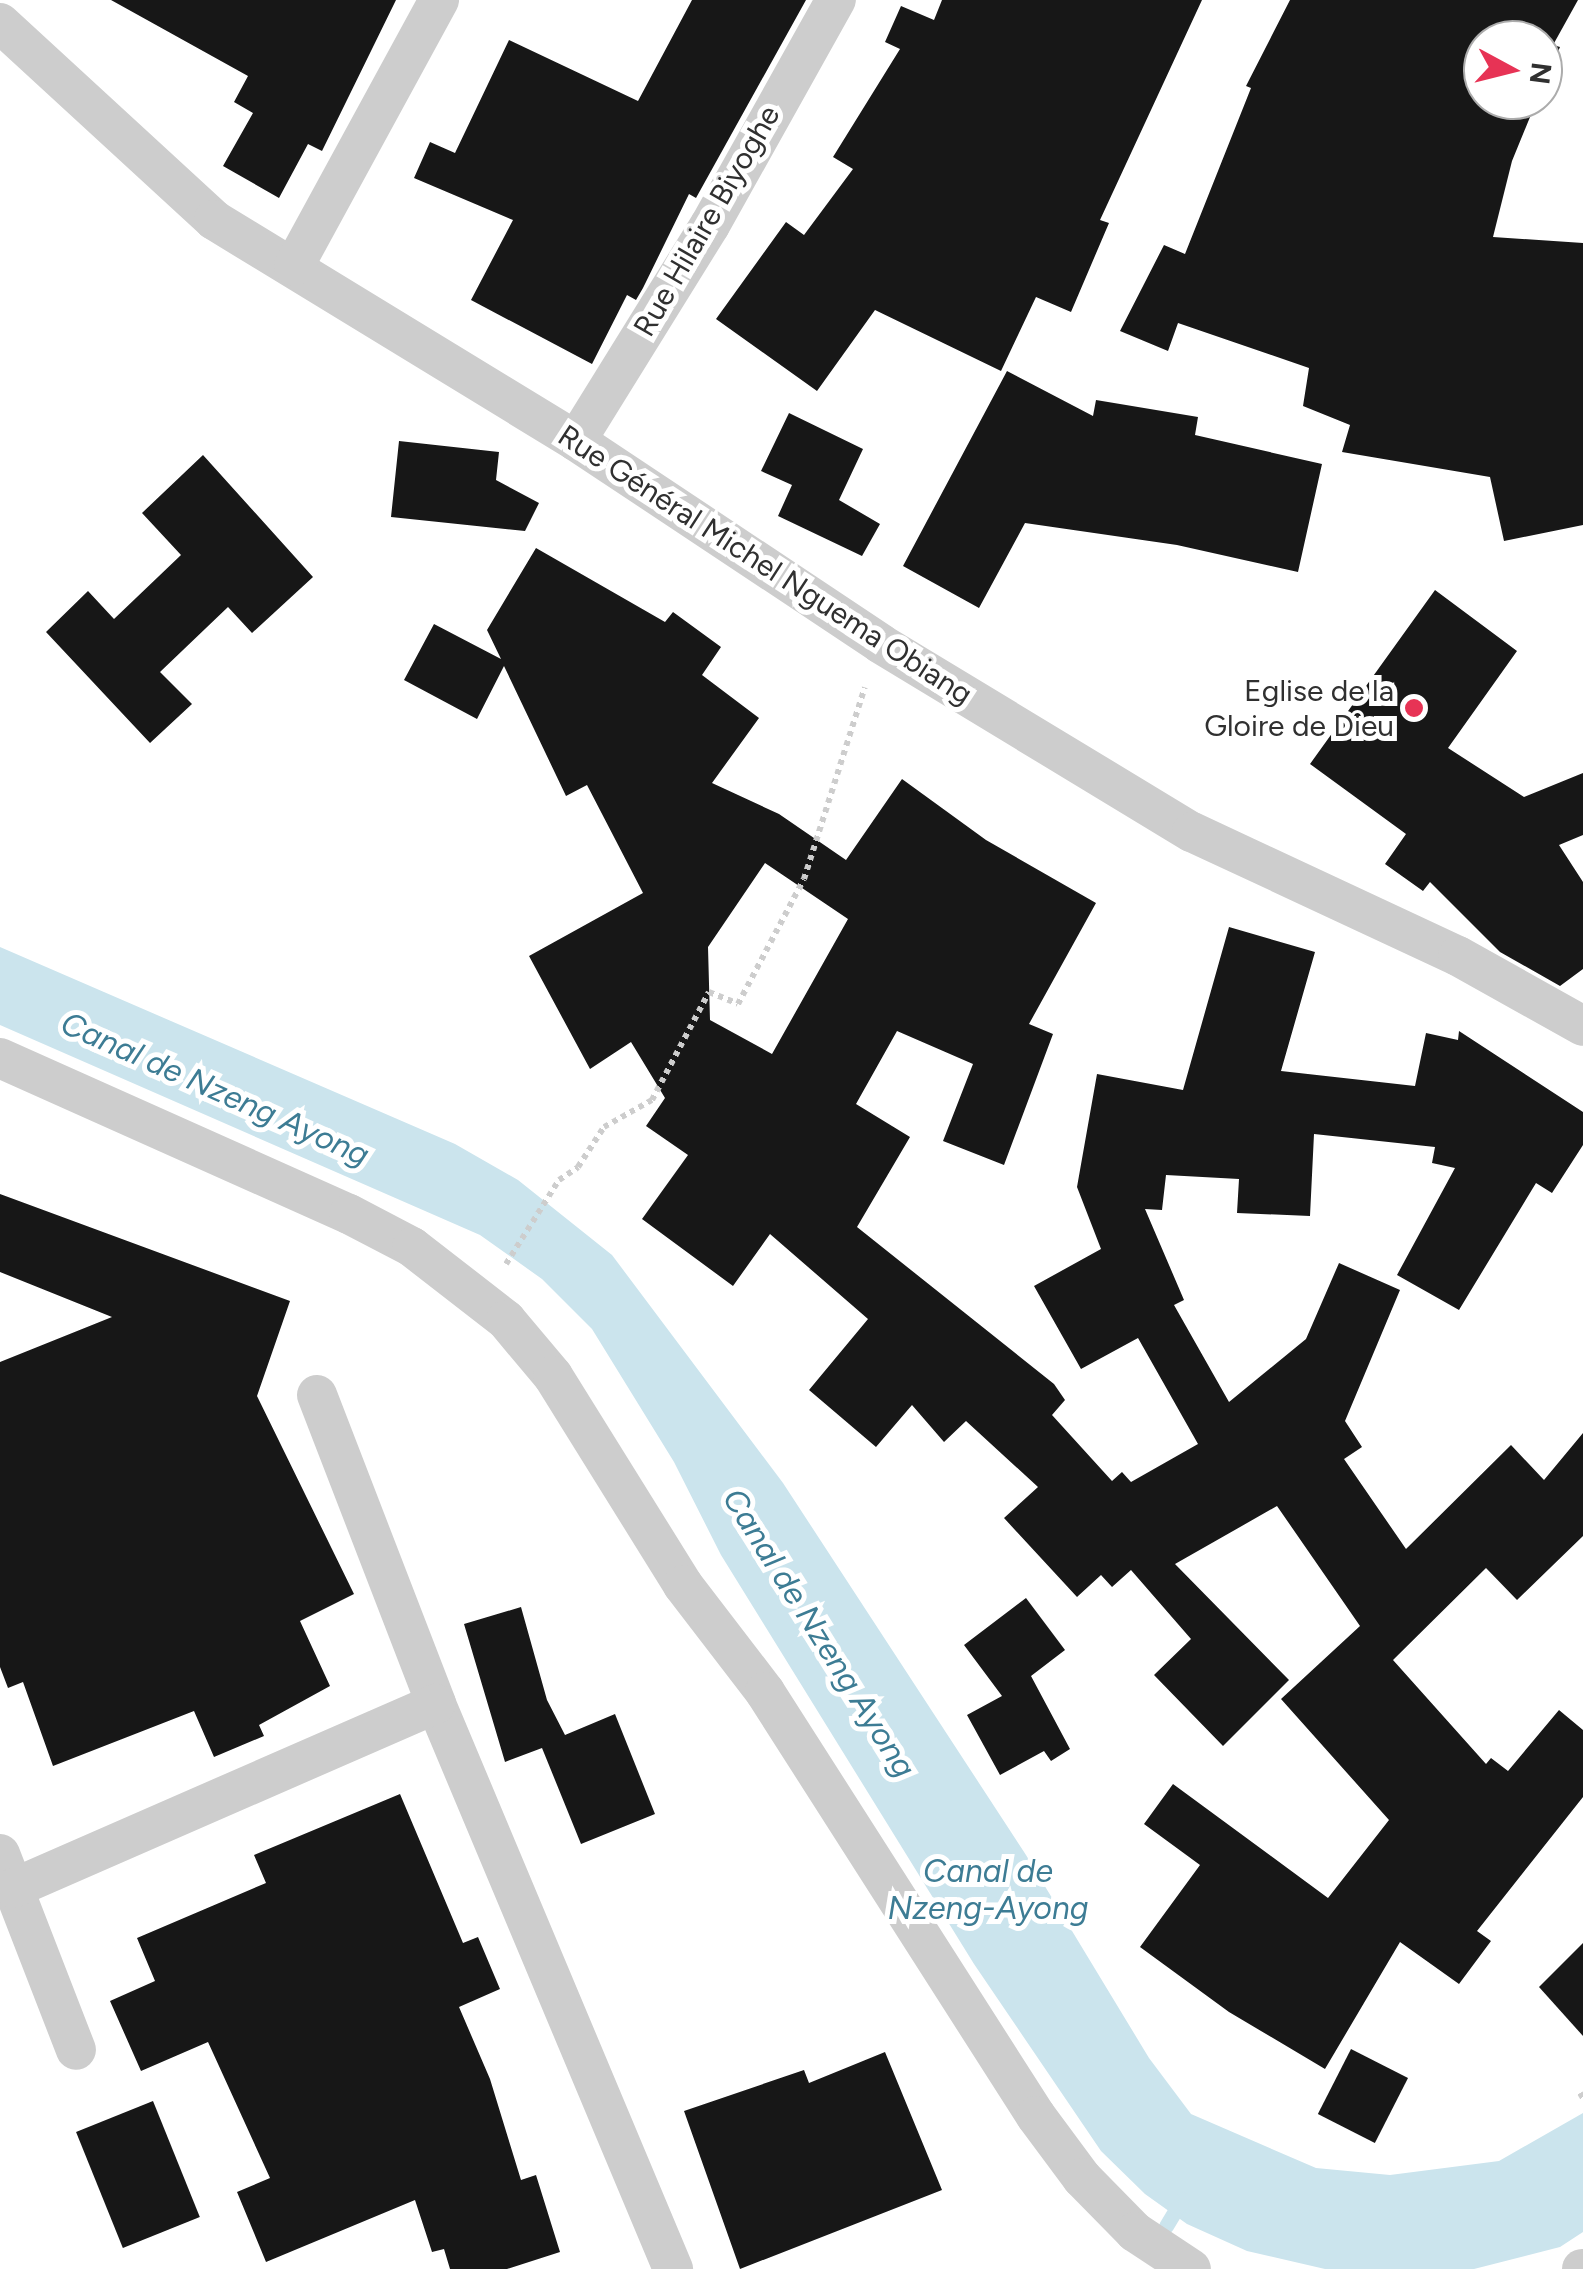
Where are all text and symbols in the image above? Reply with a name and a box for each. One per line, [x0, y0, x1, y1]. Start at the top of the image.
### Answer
north arrow [1463, 20, 1563, 120]
text: N [1523, 61, 1559, 86]
street label: Rue Hilaire Biyoghe [626, 99, 788, 343]
street label: Rue Général Michel Nguema Obiang [551, 417, 979, 713]
place label: Eglise de la Gloire de Dieu [1204, 673, 1394, 744]
marker: Eglise de la Gloire de Dieu [1403, 697, 1425, 719]
water label: Canal de Nzeng Ayong [55, 1004, 375, 1174]
water label: Canal de Nzeng Ayong [714, 1481, 924, 1785]
water label: Canal de Nzeng-Ayong [887, 1853, 1089, 1928]

